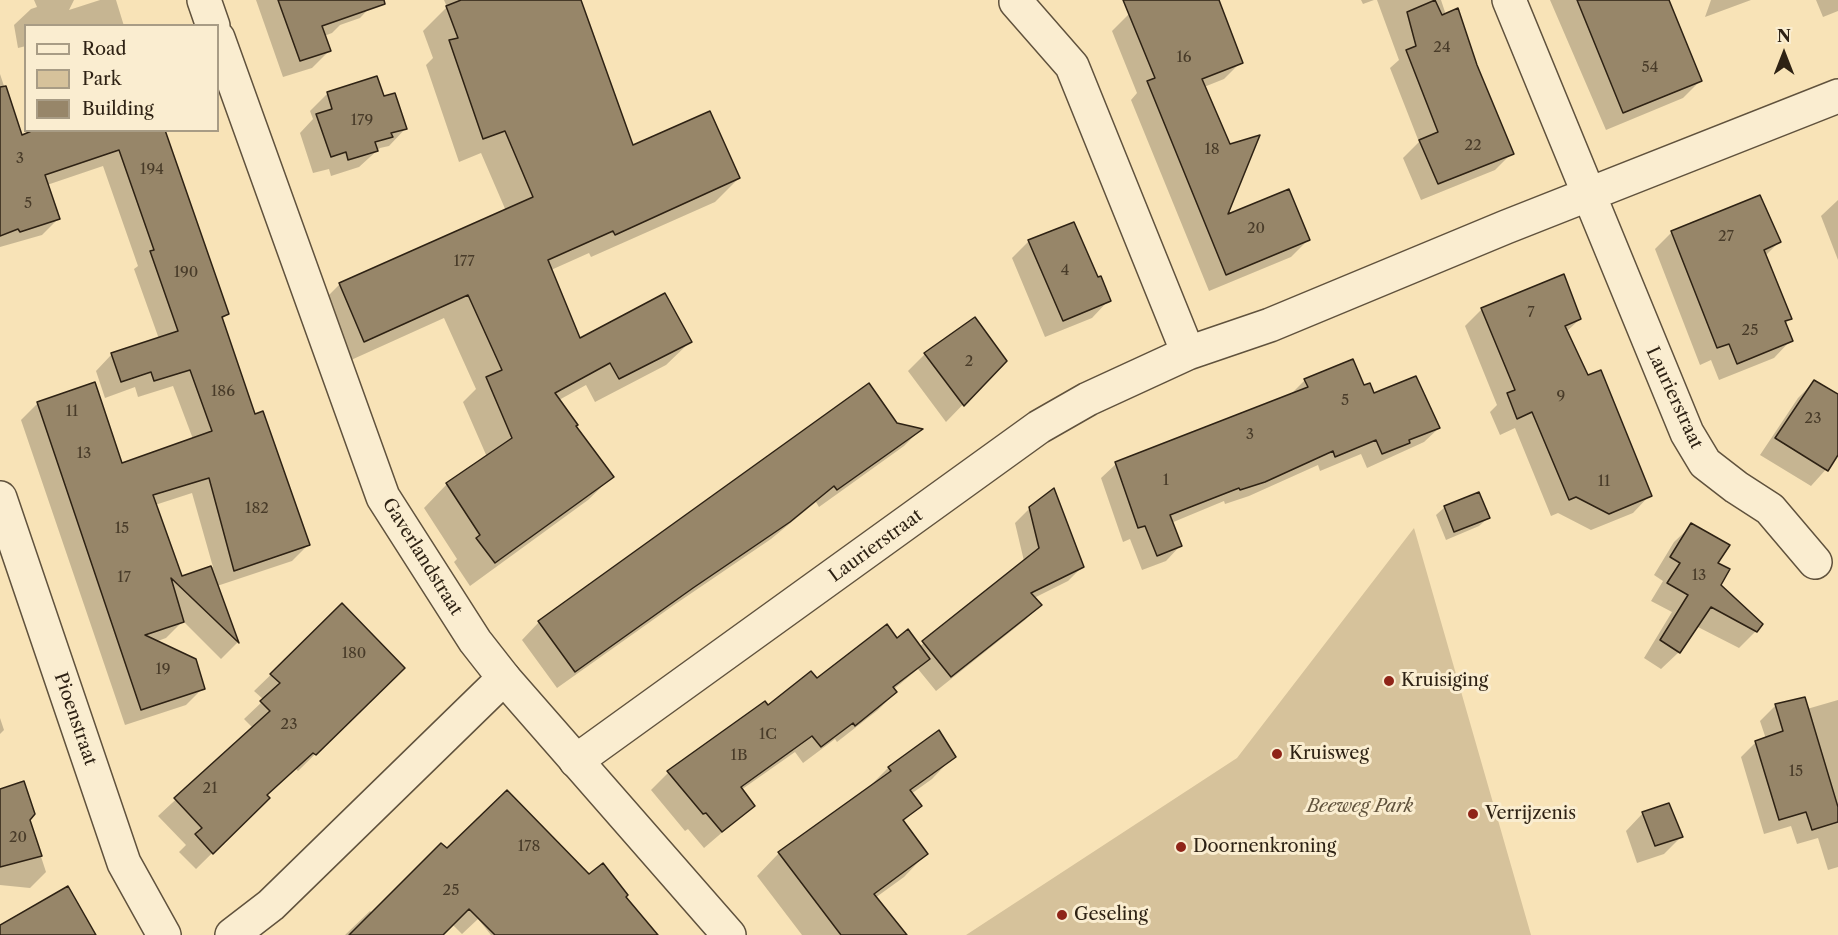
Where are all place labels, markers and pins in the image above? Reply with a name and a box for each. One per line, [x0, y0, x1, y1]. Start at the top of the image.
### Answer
place label: Kruisiging [1401, 670, 1488, 692]
marker: Kruisiging [1382, 674, 1396, 688]
place label: Kruisweg [1289, 743, 1369, 765]
marker: Kruisweg [1270, 747, 1284, 761]
place label: Verrijzenis [1485, 803, 1576, 825]
marker: Verrijzenis [1466, 807, 1480, 821]
place label: Doornenkroning [1193, 836, 1336, 858]
marker: Doornenkroning [1174, 840, 1188, 854]
place label: Geseling [1074, 904, 1148, 926]
marker: Geseling [1055, 908, 1069, 922]

